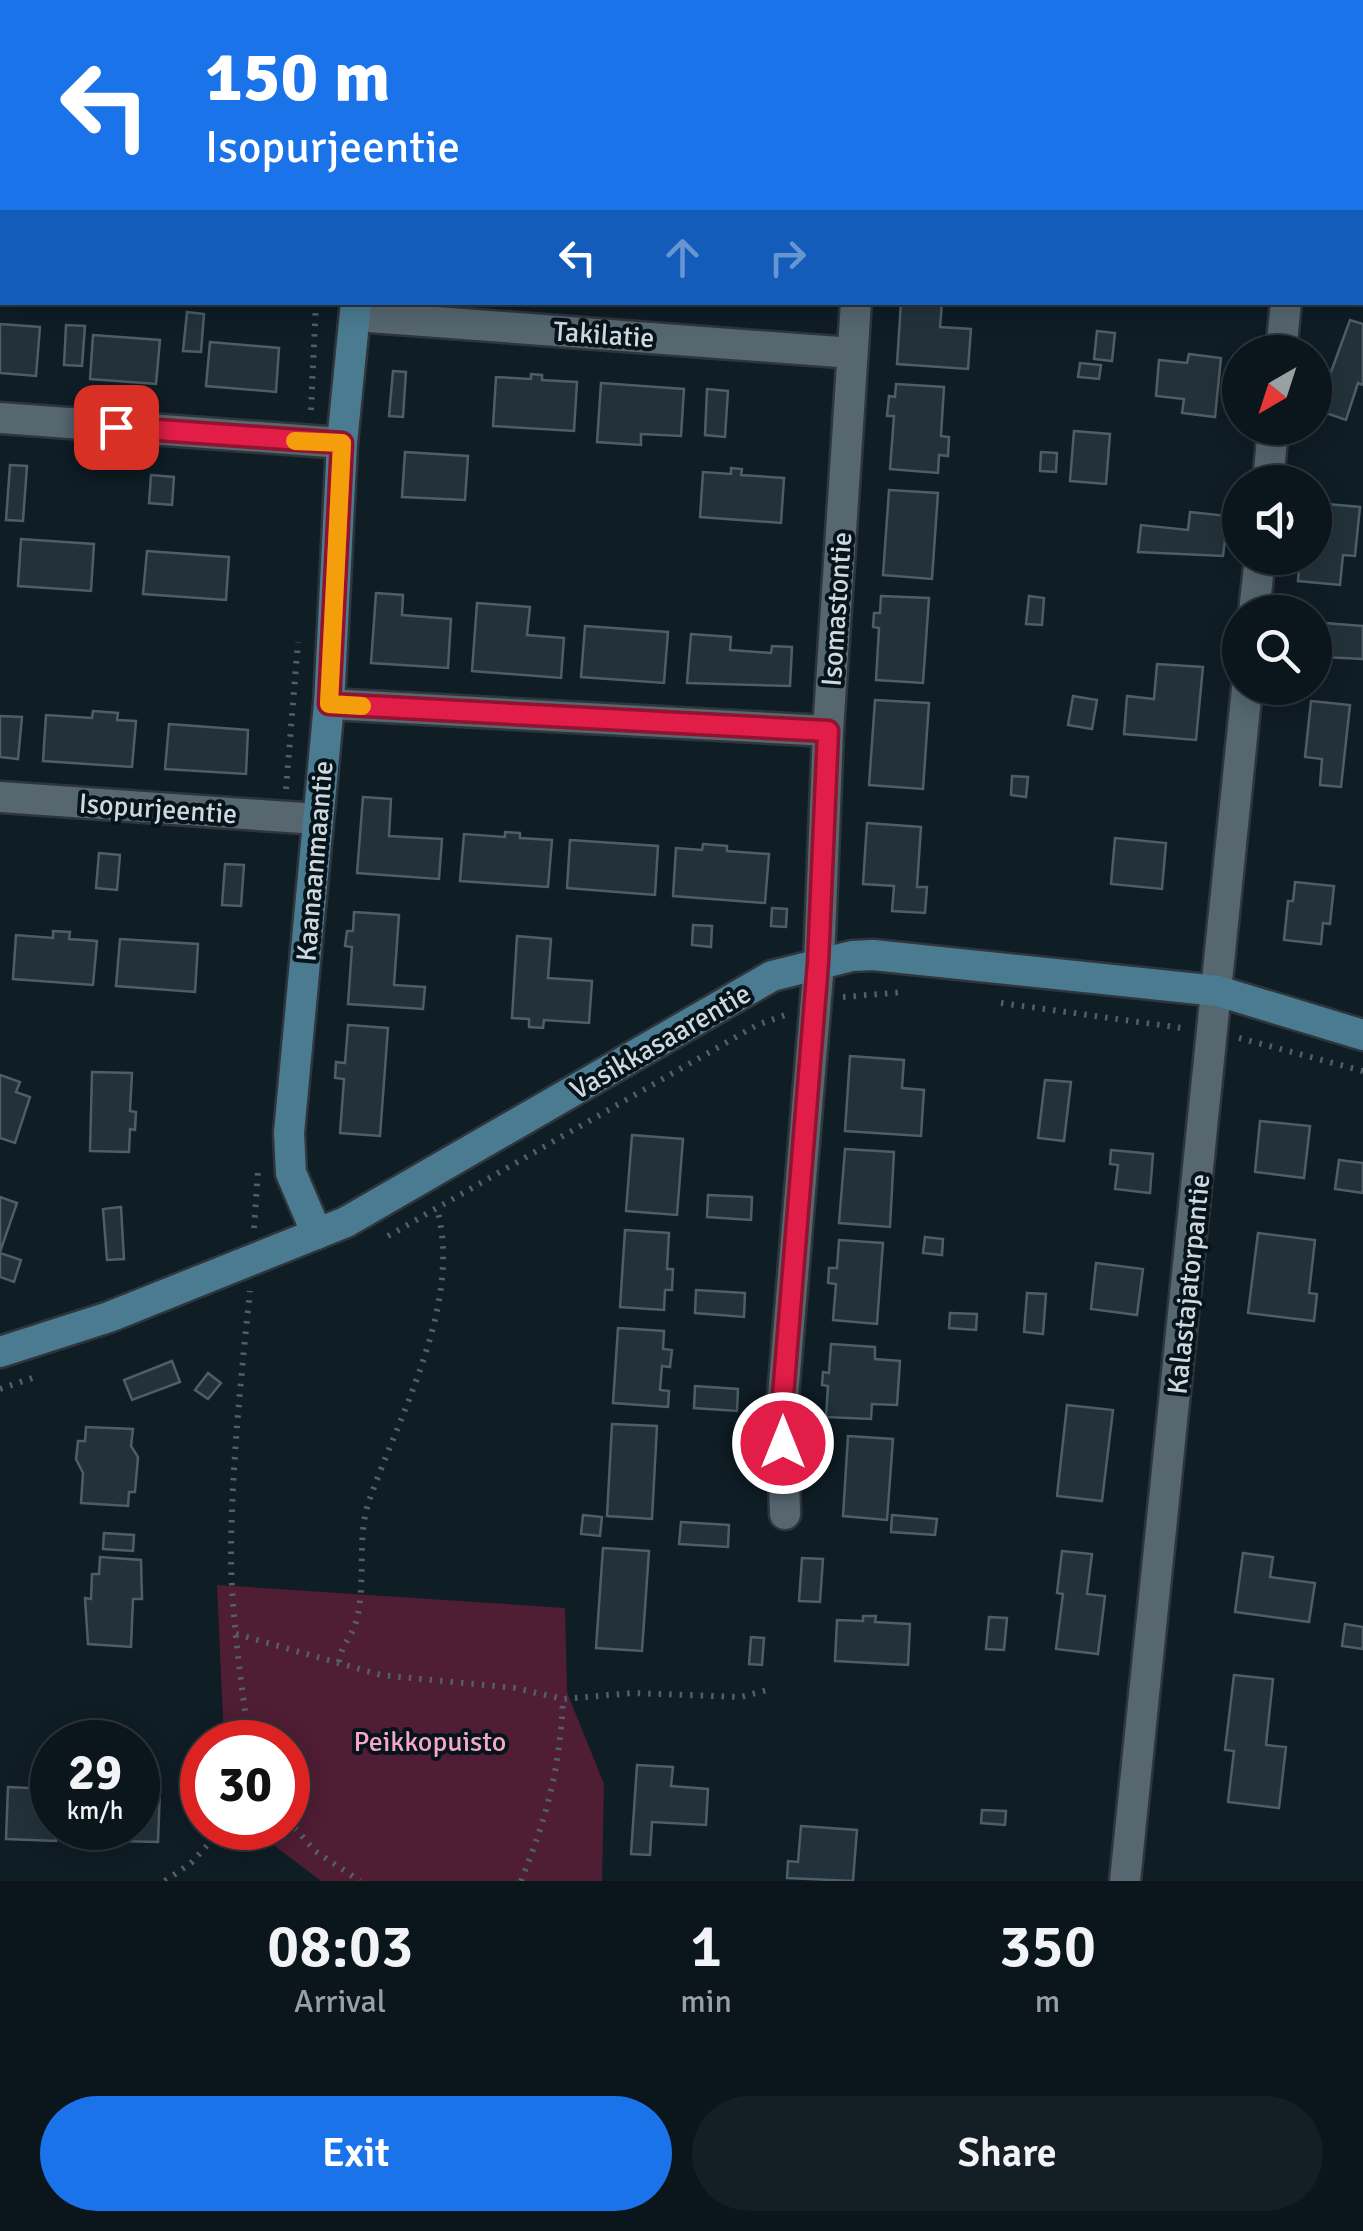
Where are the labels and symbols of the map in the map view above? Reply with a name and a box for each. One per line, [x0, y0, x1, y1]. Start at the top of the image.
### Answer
street label: Takilatie [552, 315, 656, 355]
north arrow [1222, 335, 1332, 445]
pin [74, 385, 159, 470]
street label: Isomastontie [815, 531, 859, 687]
street label: Kaanaanmaantie [289, 759, 341, 963]
street label: Isopurjeentie [78, 787, 238, 831]
street label: Vasikkasaarentie [564, 976, 757, 1107]
street label: Kalastajatorpantie [1161, 1172, 1217, 1396]
position arrow [731, 1391, 835, 1495]
speed limit sign: 30 [180, 1720, 310, 1850]
park label: Peikkopuisto [354, 1725, 506, 1759]

